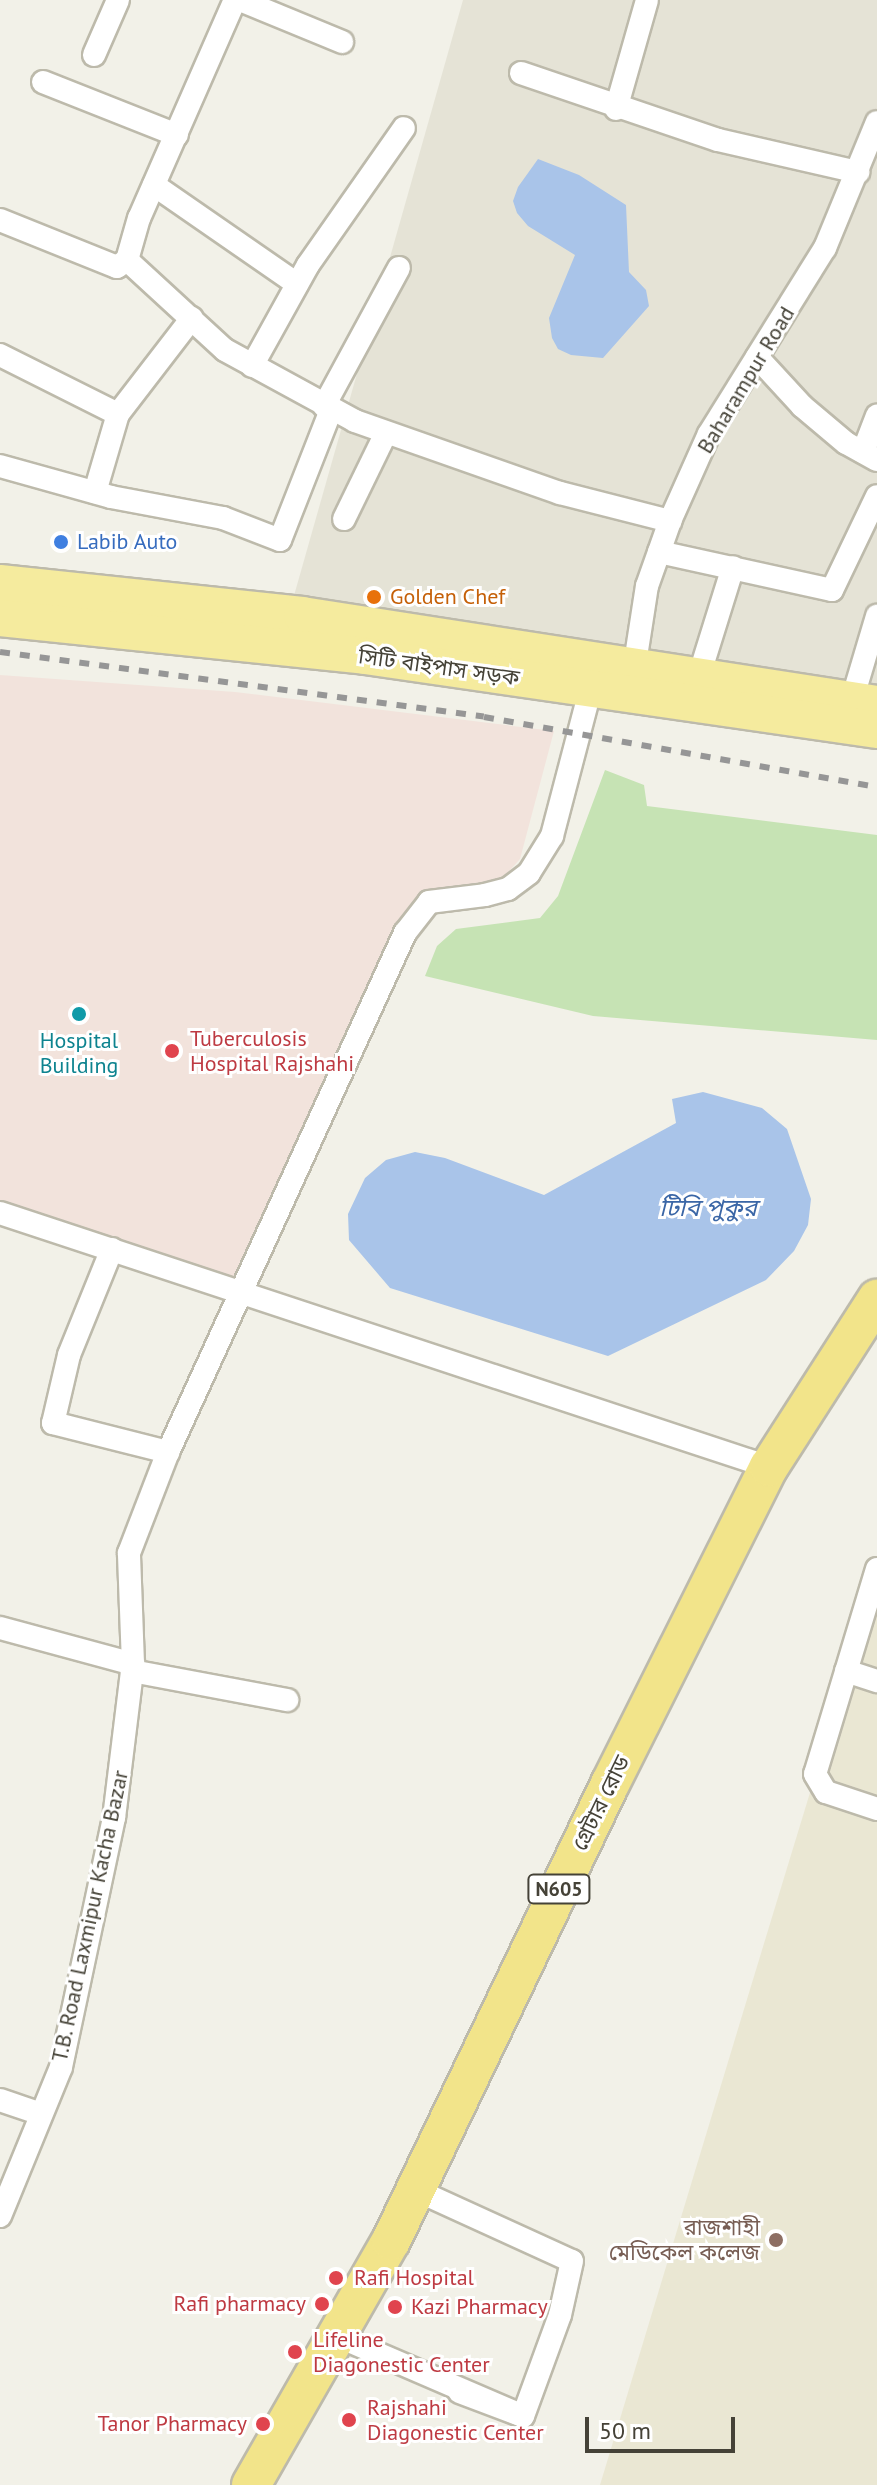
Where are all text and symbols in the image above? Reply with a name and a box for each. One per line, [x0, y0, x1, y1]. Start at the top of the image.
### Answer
street label: Baharampur Road [692, 302, 800, 458]
place label: Labib Auto [77, 529, 178, 555]
marker: Labib Auto [52, 533, 70, 551]
place label: Golden Chef [390, 584, 505, 610]
marker: Golden Chef [365, 588, 383, 606]
street label: সিটি বাইপাস সড়ক [357, 643, 521, 691]
marker: Hospital Building [70, 1005, 88, 1023]
place label: Tuberculosis Hospital Rajshahi [190, 1025, 354, 1076]
place label: Hospital Building [40, 1027, 118, 1078]
marker: Tuberculosis Hospital Rajshahi [161, 1040, 183, 1062]
water label: টিবি পুকুর [659, 1194, 757, 1222]
street label: গ্রেটার রোড [567, 1751, 635, 1855]
street label: T.B. Road Laxmipur Kacha Bazar [46, 1767, 134, 2065]
road number: N605 [527, 1873, 591, 1905]
place label: রাজশাহী মেডিকেল কলেজ [609, 2214, 760, 2266]
marker: রাজশাহী মেডিকেল কলেজ [767, 2231, 785, 2249]
place label: Rafi Hospital [354, 2265, 474, 2291]
marker: Rafi Hospital [325, 2267, 347, 2289]
place label: Rafi pharmacy [173, 2291, 306, 2317]
place label: Kazi Pharmacy [411, 2294, 548, 2320]
marker: Rafi pharmacy [313, 2295, 331, 2313]
marker: Kazi Pharmacy [386, 2298, 404, 2316]
place label: Lifeline Diagonestic Center [313, 2326, 490, 2378]
marker: Lifeline Diagonestic Center [284, 2341, 306, 2363]
place label: Rajshahi Diagonestic Center [367, 2394, 544, 2446]
scale bar [589, 2401, 739, 2451]
marker: Rajshahi Diagonestic Center [338, 2409, 360, 2431]
place label: Tanor Pharmacy [98, 2411, 247, 2437]
marker: Tanor Pharmacy [254, 2415, 272, 2433]
text: 50 m [599, 2415, 651, 2446]

